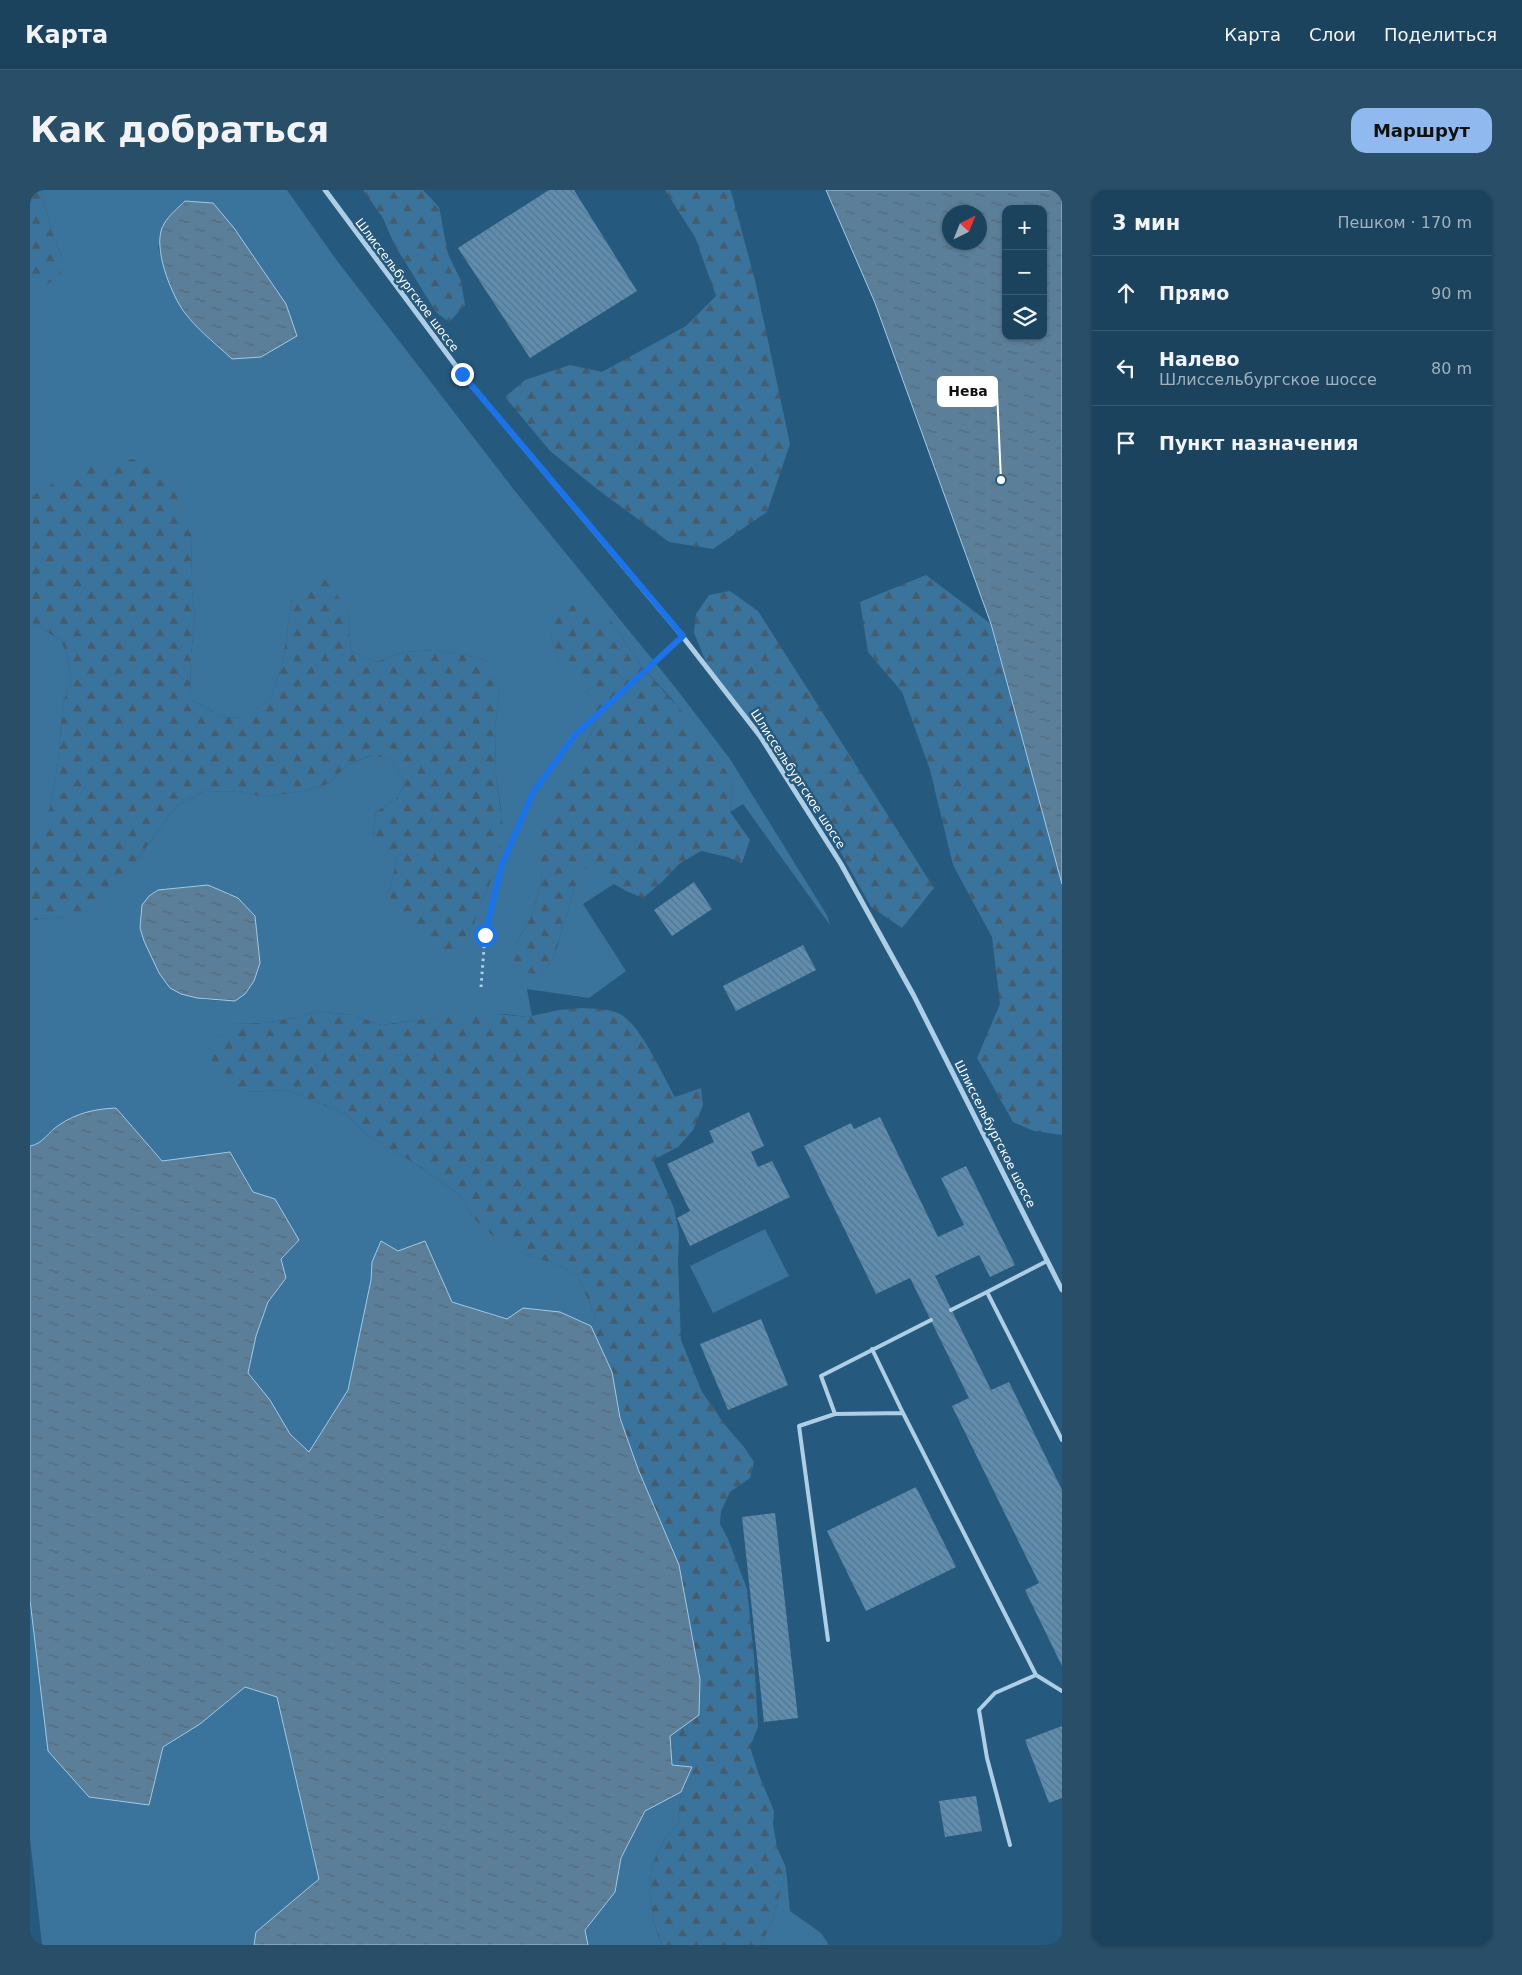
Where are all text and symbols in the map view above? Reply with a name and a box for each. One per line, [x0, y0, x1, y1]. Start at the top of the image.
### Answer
text: Карта [25, 21, 108, 49]
text: Карта [1224, 24, 1281, 45]
text: Слои [1309, 24, 1356, 45]
text: Поделиться [1384, 24, 1497, 45]
button: Маршрут [1351, 108, 1492, 153]
text: Как добраться [30, 110, 329, 150]
north arrow [942, 205, 987, 250]
map controls [1002, 205, 1047, 340]
button: + [1002, 205, 1047, 250]
text: 3 мин [1112, 211, 1180, 235]
text: Пешком · 170 m [1337, 213, 1472, 232]
street label: Шлиссельбургское шоссе [352, 216, 462, 354]
button: − [1002, 250, 1047, 295]
icon: ahead [1112, 279, 1140, 307]
text: Прямо [1159, 282, 1229, 304]
text: 90 m [1431, 284, 1472, 303]
button: layers [1002, 295, 1047, 340]
text: Налево [1159, 348, 1240, 370]
icon: left [1112, 354, 1140, 382]
text: 80 m [1431, 359, 1472, 378]
route end [451, 363, 474, 386]
text: Шлиссельбургское шоссе [1159, 370, 1377, 389]
callout: Нева [938, 377, 997, 406]
text: Нева [948, 383, 988, 399]
icon: arrive [1112, 429, 1140, 457]
text: Пункт назначения [1159, 432, 1358, 454]
street label: Шлиссельбургское шоссе [748, 707, 848, 851]
route start [474, 924, 497, 947]
street label: Шлиссельбургское шоссе [952, 1058, 1038, 1210]

